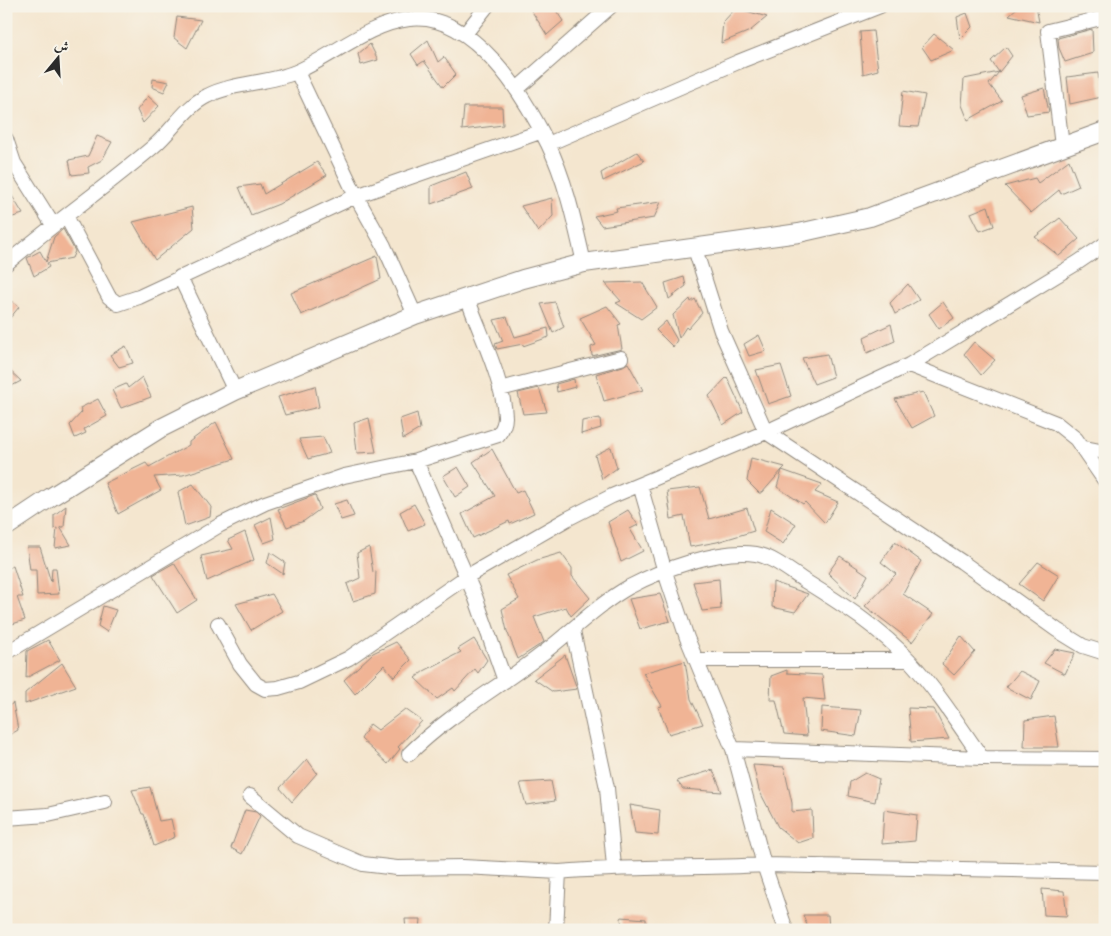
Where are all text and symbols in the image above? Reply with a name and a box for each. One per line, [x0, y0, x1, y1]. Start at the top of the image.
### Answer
north arrow [32, 32, 82, 82]
text: ش [52, 36, 71, 57]

